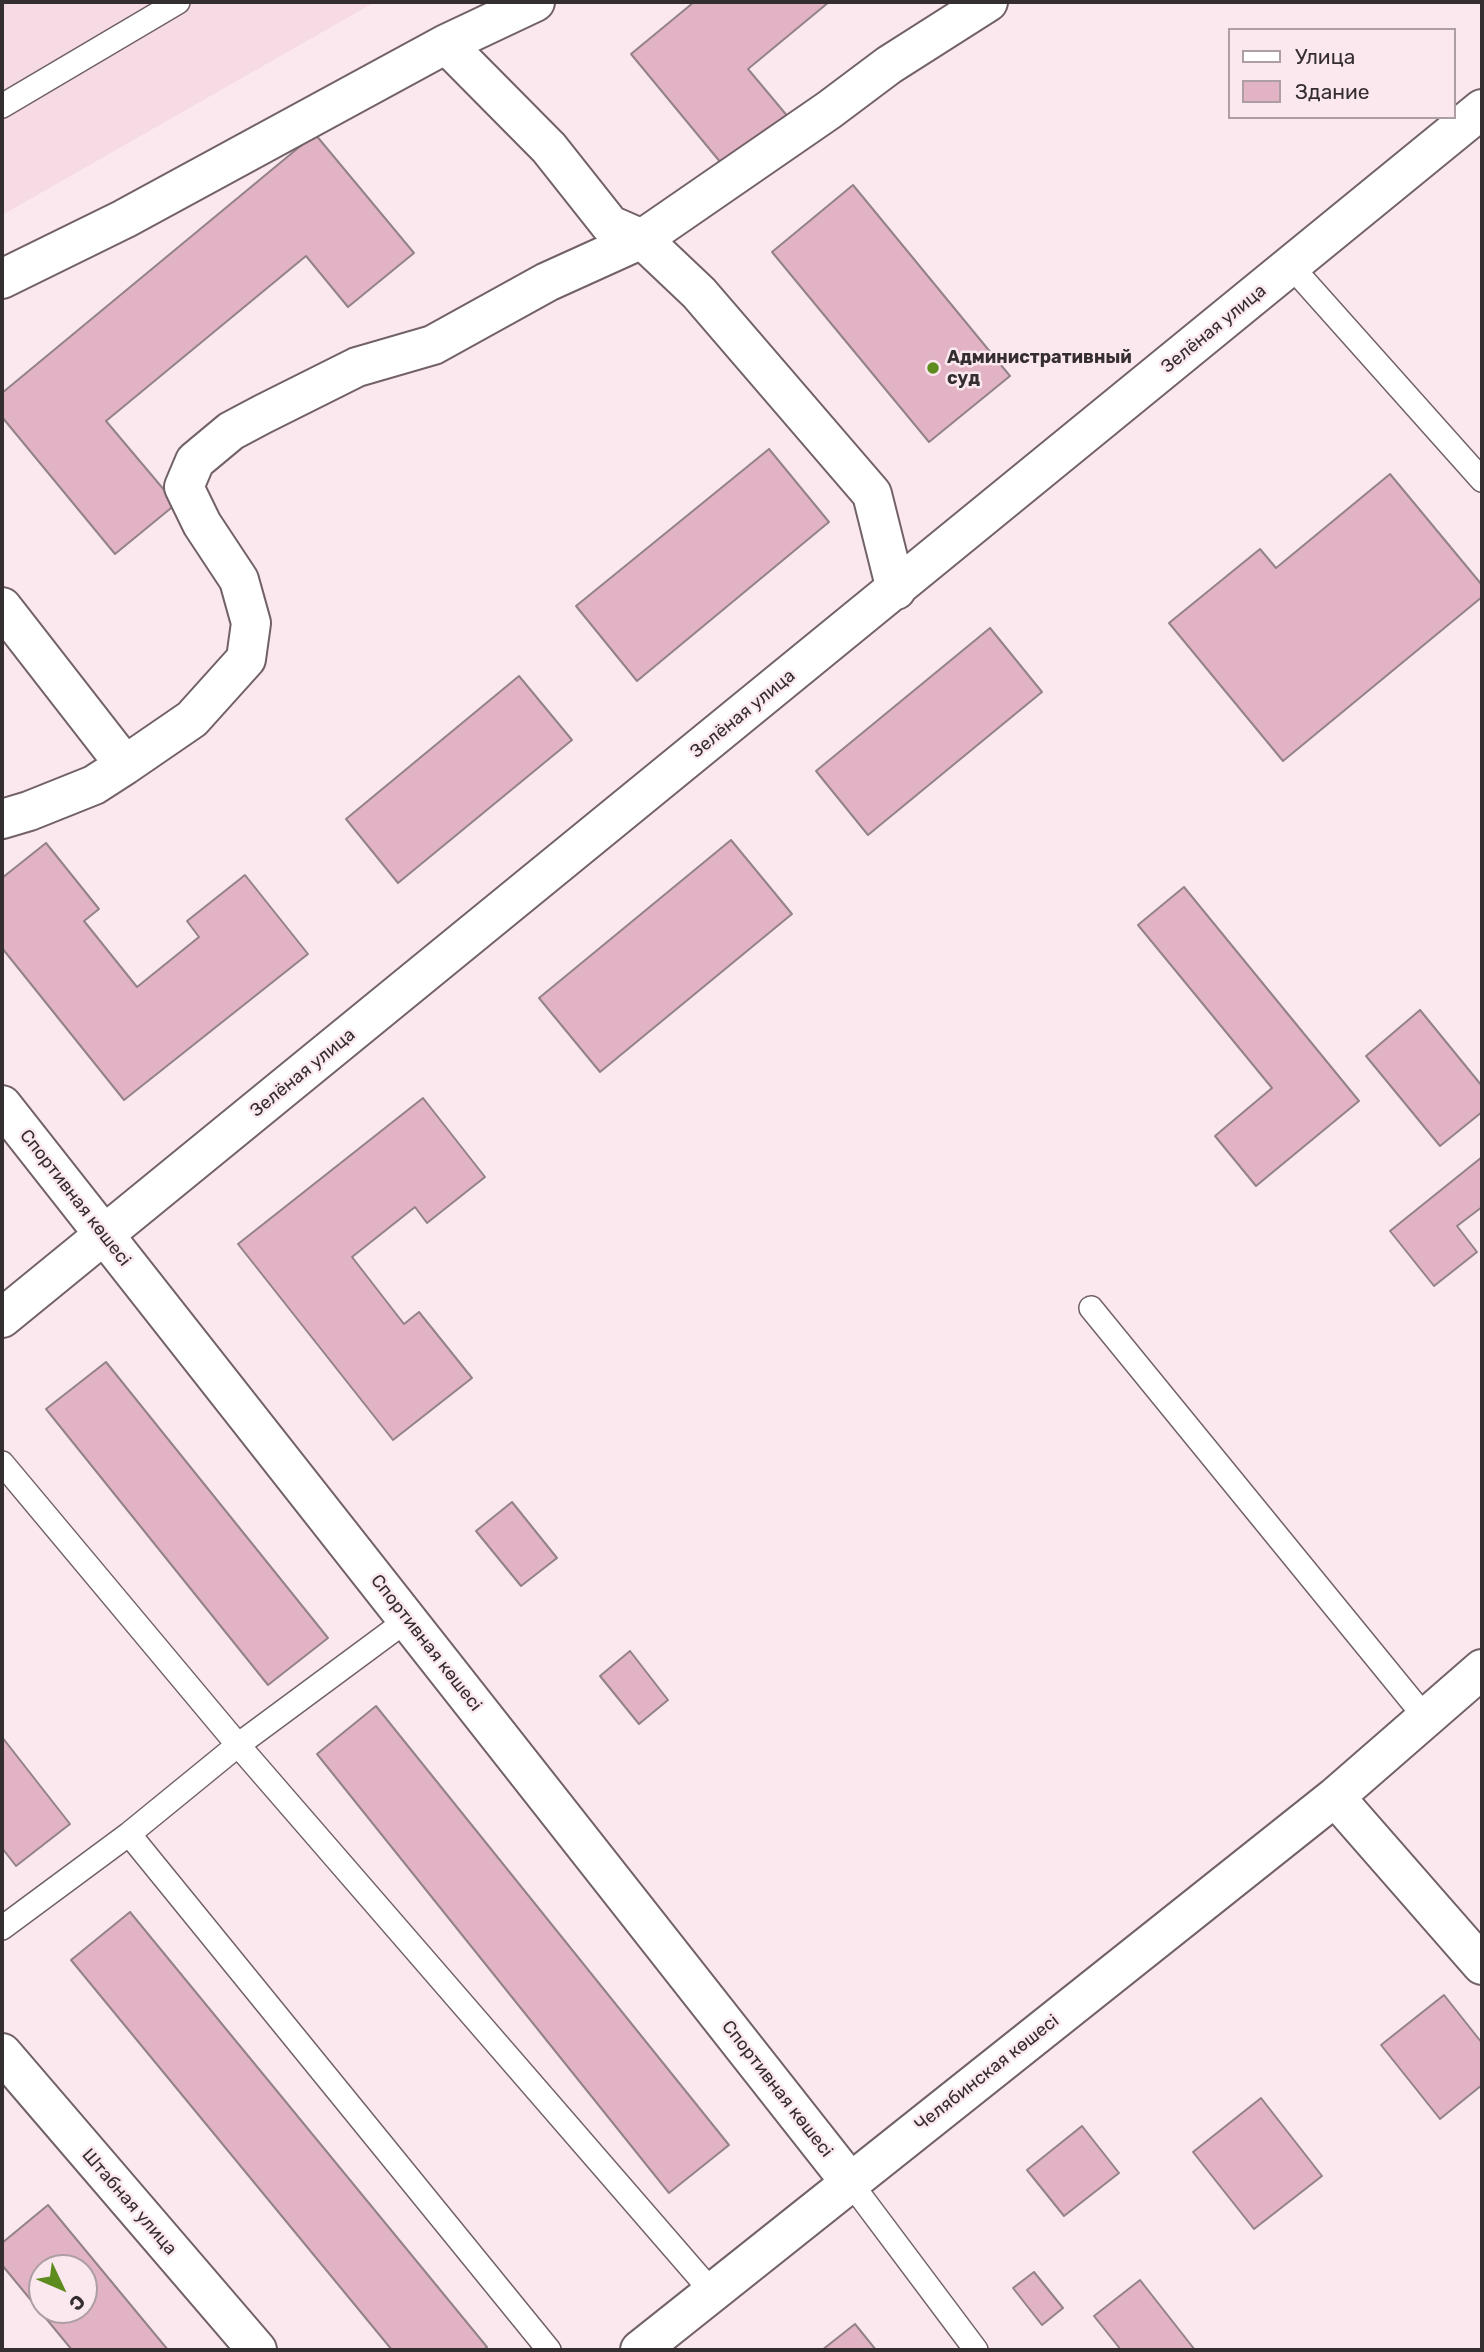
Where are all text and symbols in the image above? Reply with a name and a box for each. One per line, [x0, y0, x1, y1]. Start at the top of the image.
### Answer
legend [1228, 28, 1456, 119]
text: Улица [1295, 44, 1355, 69]
text: Здание [1295, 79, 1370, 104]
street label: Зелёная улица [1157, 280, 1271, 378]
place label: Административный суд [947, 347, 1132, 390]
marker: Административный суд [925, 360, 941, 376]
street label: Зелёная улица [686, 665, 800, 763]
street label: Зелёная улица [246, 1024, 360, 1122]
street label: Спортивная көшесі [15, 1125, 135, 1271]
street label: Спортивная көшесі [366, 1570, 486, 1716]
street label: Челябинская көшесі [911, 2010, 1063, 2136]
street label: Спортивная көшесі [717, 2016, 837, 2162]
street label: Штабная улица [77, 2144, 181, 2260]
north arrow [28, 2254, 98, 2324]
text: С [64, 2290, 90, 2315]

